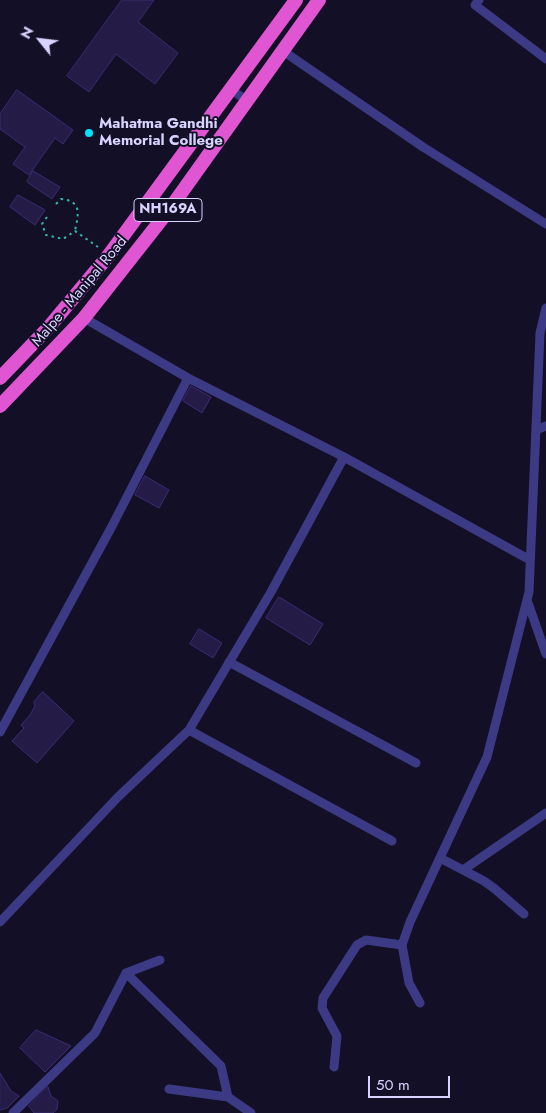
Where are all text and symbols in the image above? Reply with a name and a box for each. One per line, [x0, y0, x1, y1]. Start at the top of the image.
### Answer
north arrow [15, 15, 65, 65]
text: N [15, 23, 38, 42]
place label: Mahatma Gandhi Memorial College [99, 115, 223, 150]
marker: Mahatma Gandhi Memorial College [83, 127, 95, 139]
road number: NH169A [134, 198, 202, 222]
street label: Malpe - Manipal Road [29, 233, 131, 351]
scale bar [371, 1066, 454, 1098]
text: 50 m [376, 1074, 410, 1096]

